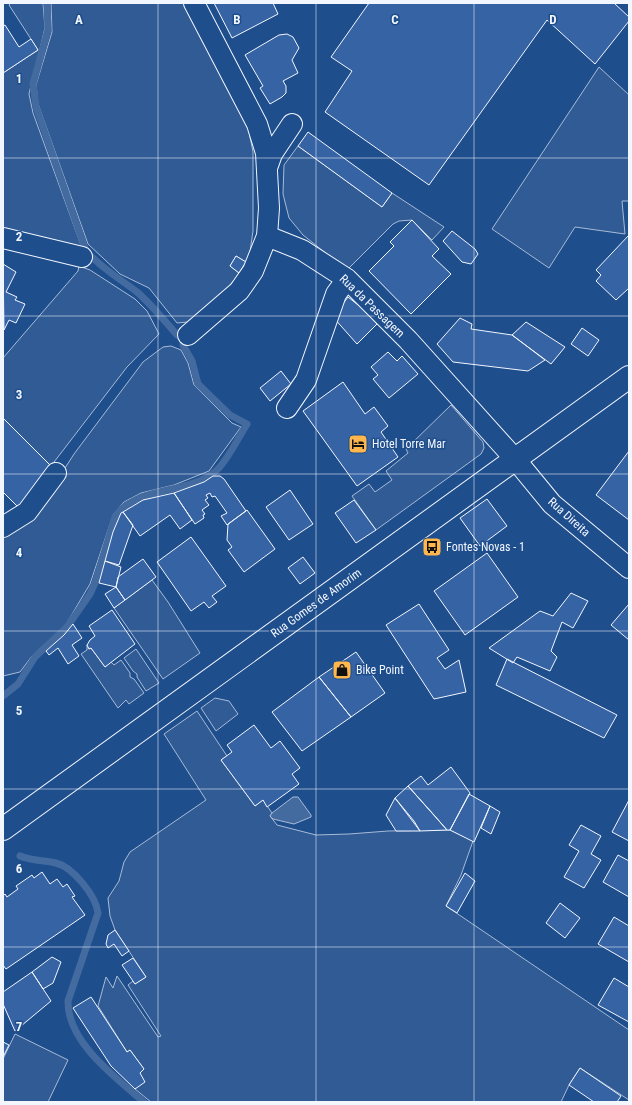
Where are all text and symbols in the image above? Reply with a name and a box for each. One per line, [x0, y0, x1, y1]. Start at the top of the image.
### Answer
text: A [75, 12, 83, 27]
text: B [233, 12, 241, 27]
text: C [391, 12, 399, 27]
text: D [549, 12, 557, 27]
text: 1 [16, 71, 22, 86]
text: 2 [16, 229, 23, 244]
street label: Rua da Passagem [337, 272, 407, 340]
text: 3 [16, 387, 22, 402]
hotel icon: Hotel Torre Mar [347, 433, 369, 455]
place label: Hotel Torre Mar [372, 437, 446, 451]
street label: Rua Direita [545, 495, 593, 540]
bus stop icon: Fontes Novas - 1 [421, 536, 443, 558]
place label: Fontes Novas - 1 [446, 540, 525, 554]
text: 4 [16, 545, 23, 560]
street label: Rua Gomes de Amorim [268, 565, 364, 641]
shop icon: Bike Point [331, 659, 353, 681]
place label: Bike Point [356, 663, 404, 677]
text: 5 [16, 703, 23, 718]
text: 6 [16, 861, 23, 876]
text: 7 [16, 1019, 23, 1034]

